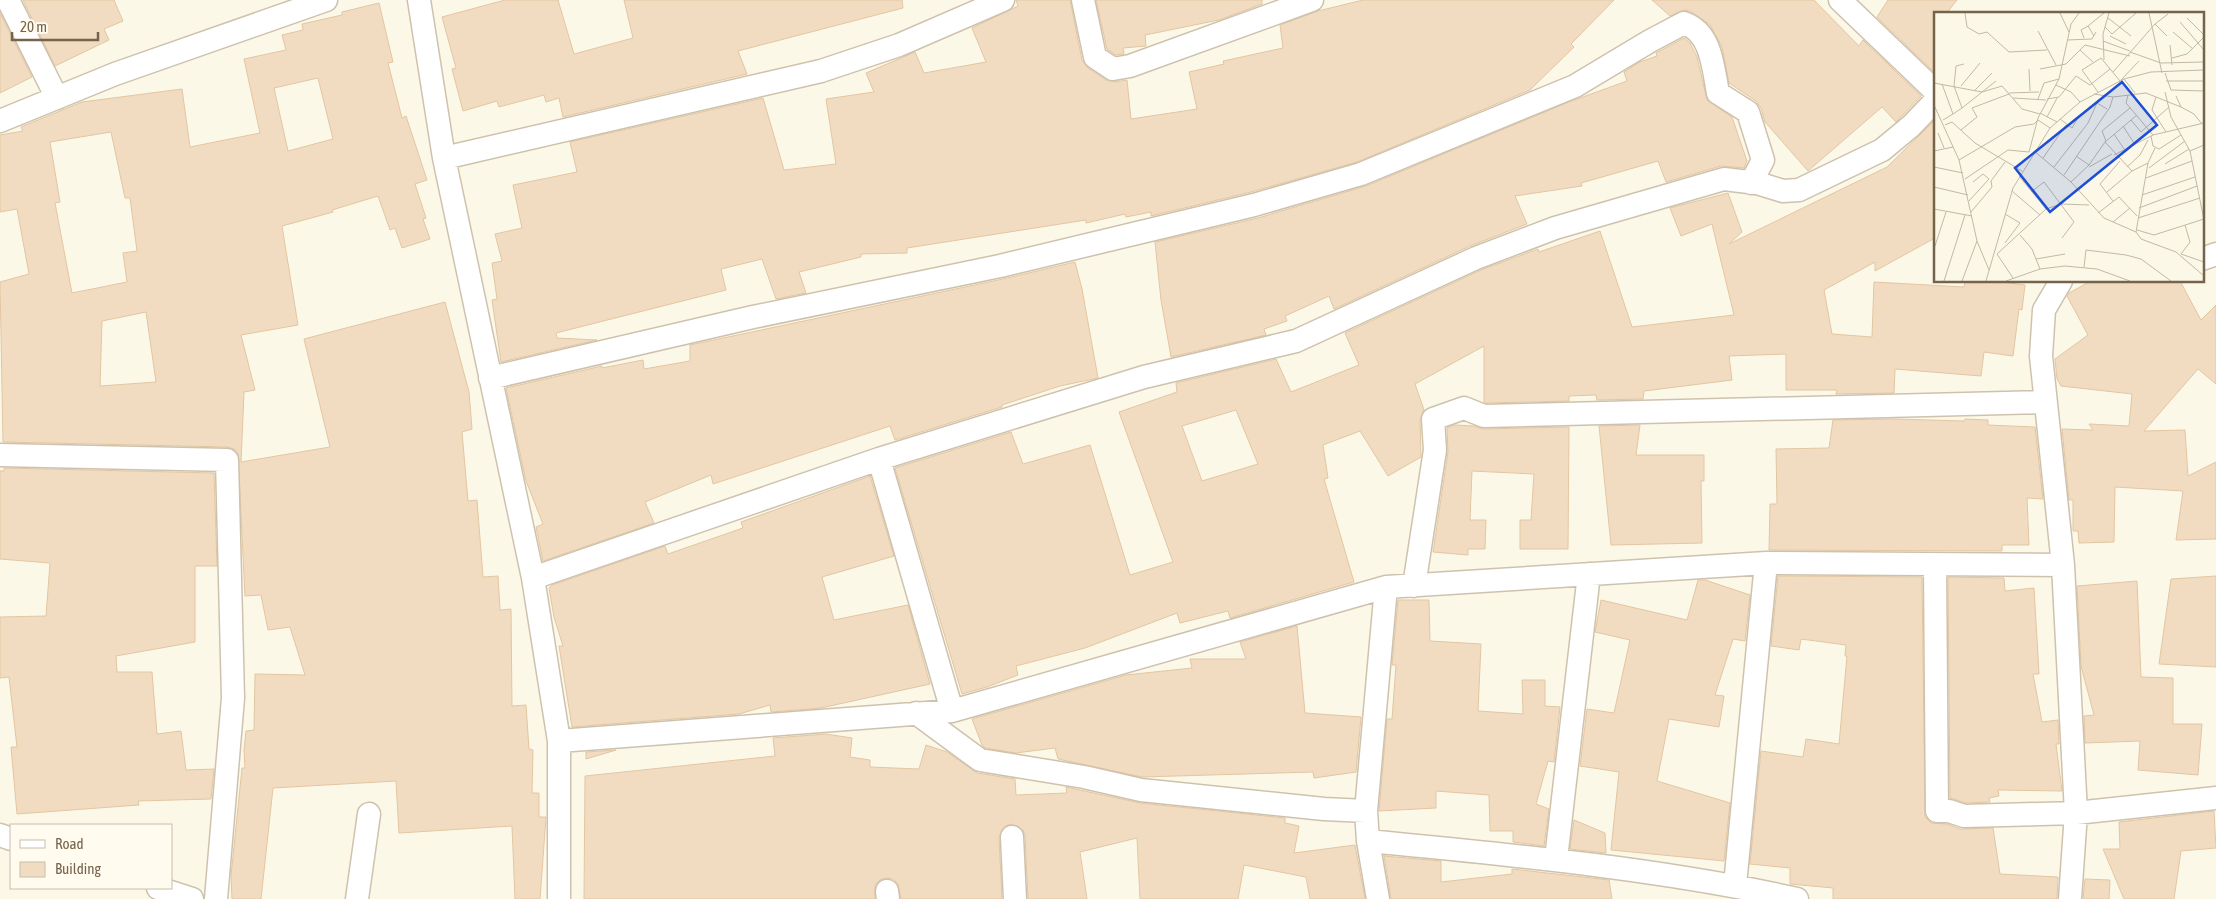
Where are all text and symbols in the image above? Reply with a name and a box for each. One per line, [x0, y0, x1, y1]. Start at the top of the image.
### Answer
scale bar [12, 10, 99, 42]
inset map [1934, 12, 2204, 282]
text: 20 m [20, 18, 47, 35]
legend [10, 824, 172, 889]
text: Road [55, 835, 84, 852]
text: Building [55, 860, 101, 877]

